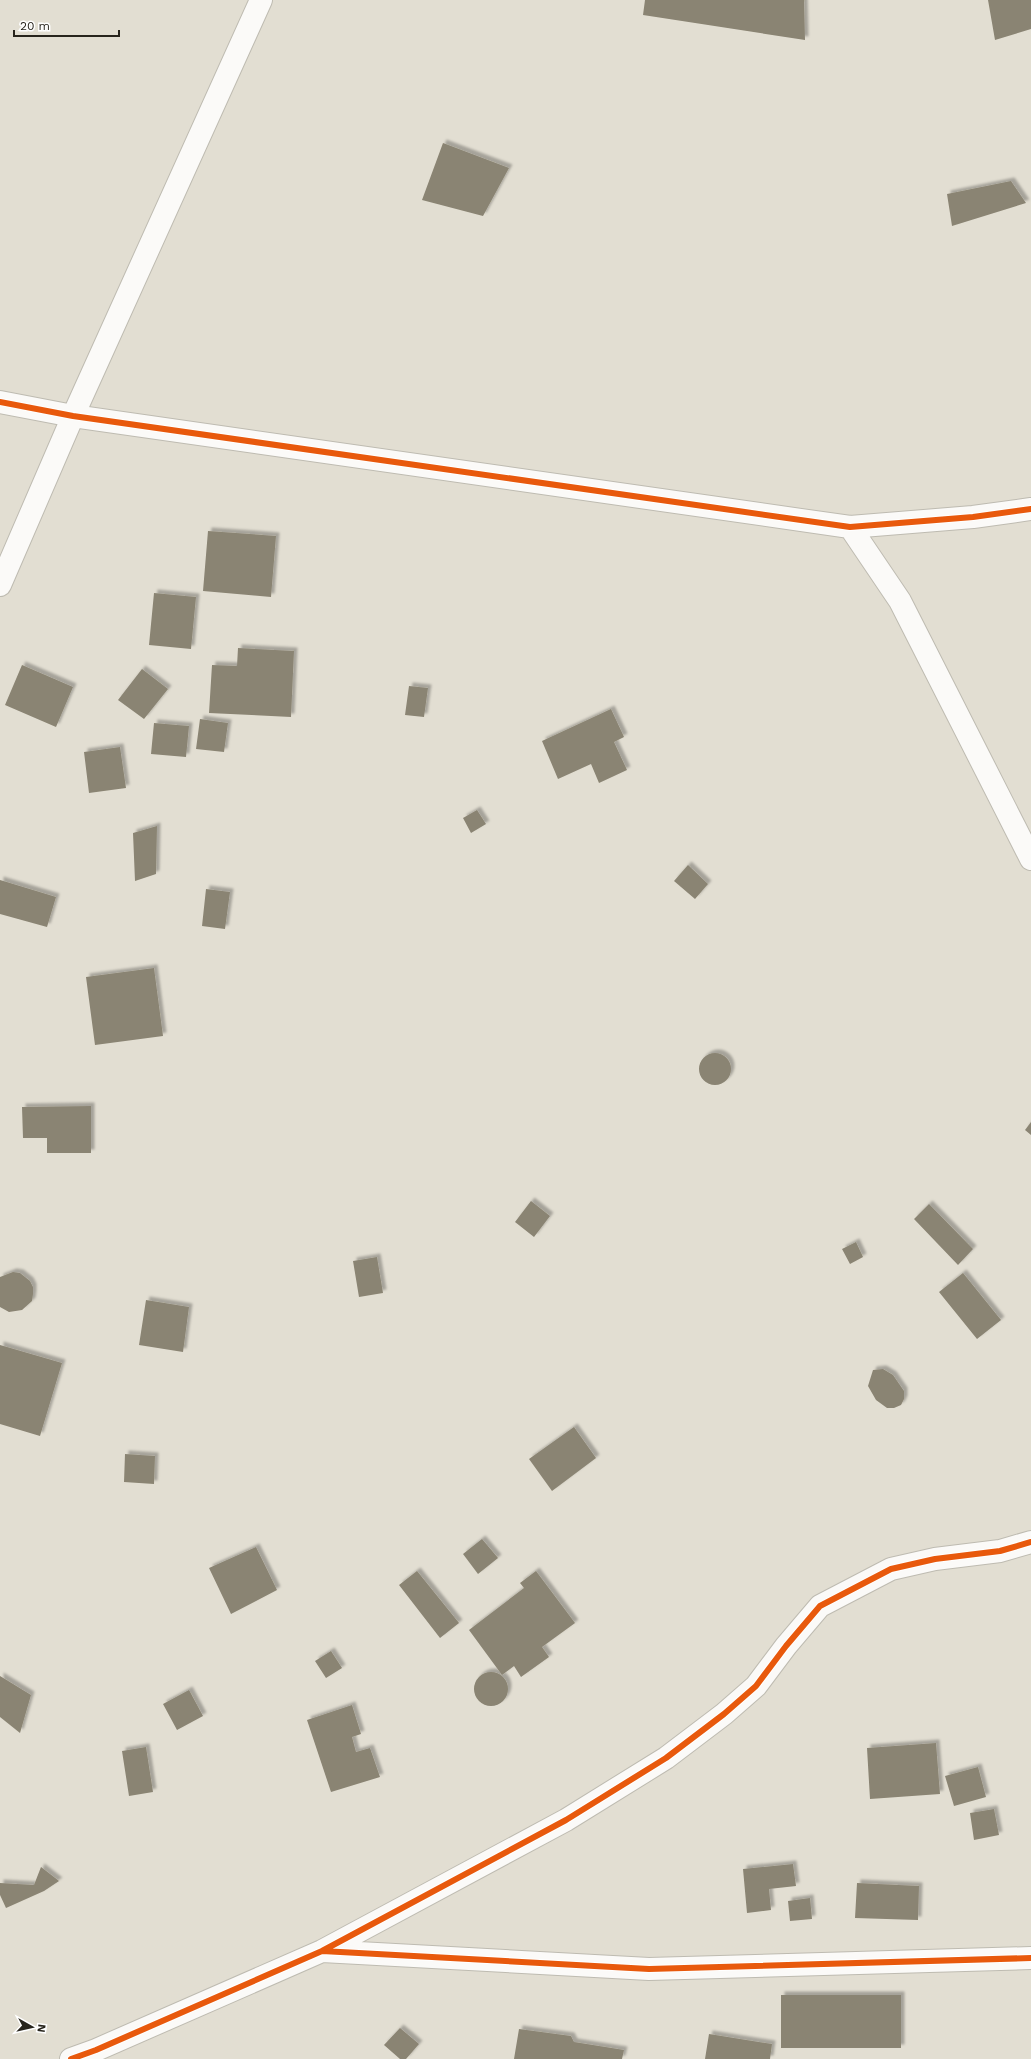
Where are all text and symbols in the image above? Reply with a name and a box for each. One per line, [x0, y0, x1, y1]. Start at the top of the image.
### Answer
scale bar [14, 12, 119, 38]
text: 20 m [20, 19, 50, 33]
north arrow [12, 2007, 52, 2047]
text: N [34, 2023, 48, 2033]

